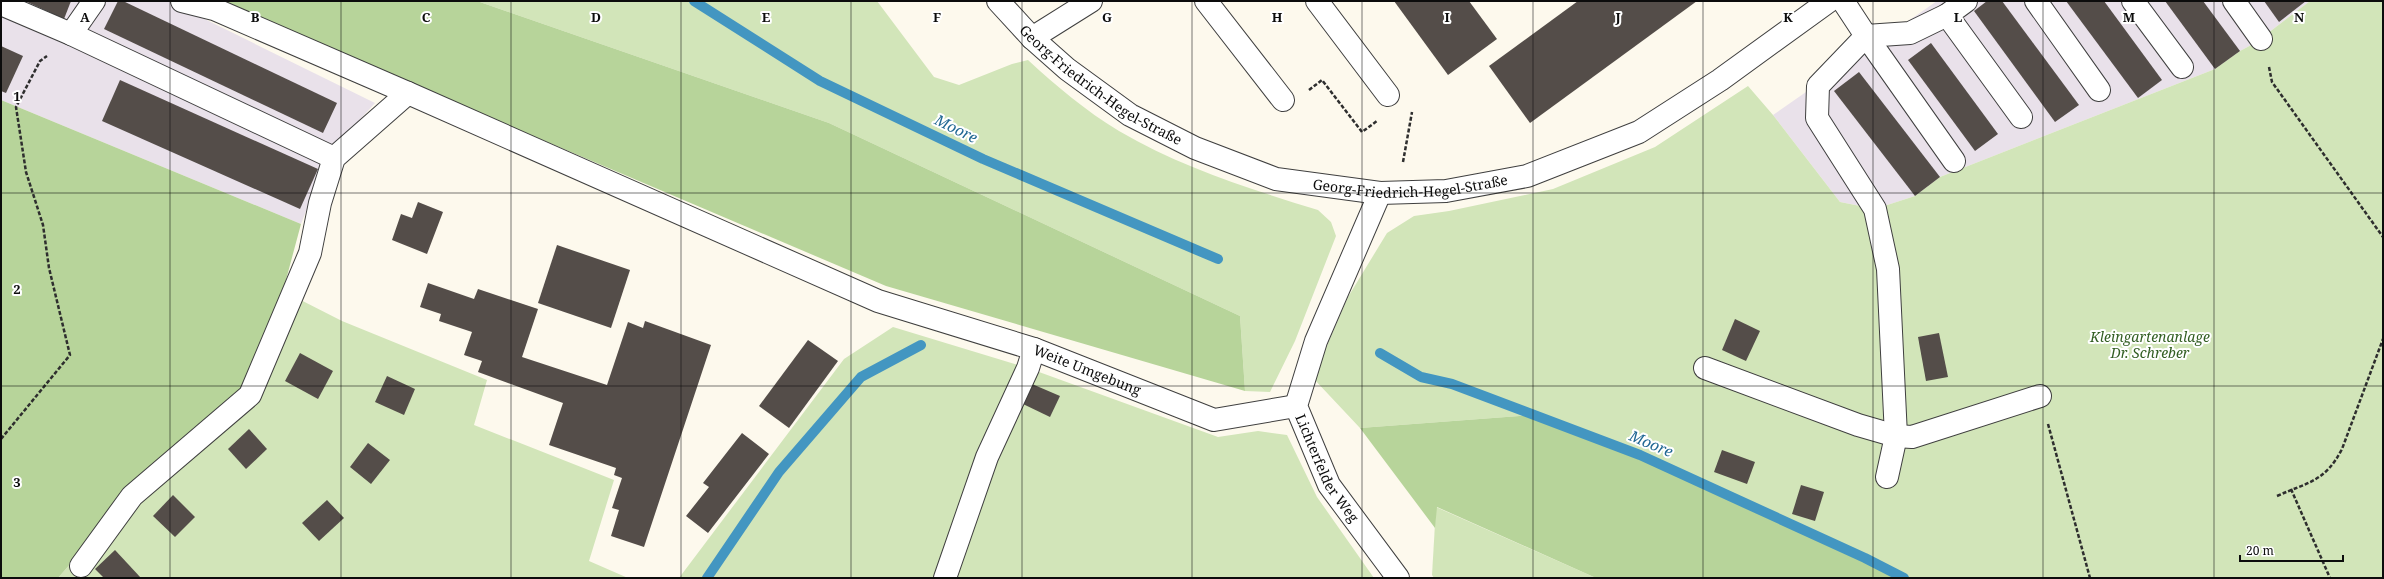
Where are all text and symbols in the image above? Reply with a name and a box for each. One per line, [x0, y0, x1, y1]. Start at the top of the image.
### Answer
text: A [80, 8, 90, 26]
text: B [251, 8, 260, 26]
text: C [422, 8, 431, 26]
text: D [591, 8, 601, 26]
text: E [762, 8, 771, 26]
text: F [933, 8, 941, 26]
text: G [1102, 8, 1112, 26]
text: H [1272, 8, 1283, 26]
text: I [1444, 8, 1450, 26]
text: J [1614, 8, 1621, 26]
text: K [1783, 8, 1793, 26]
text: L [1954, 8, 1963, 26]
text: M [2123, 8, 2136, 26]
text: N [2294, 8, 2305, 26]
street label: Georg-Friedrich-Hegel-Straße [1016, 21, 1186, 149]
text: 1 [13, 87, 21, 105]
water label: Moore [931, 109, 982, 147]
street label: Georg-Friedrich-Hegel-Straße [1312, 170, 1509, 202]
text: 2 [13, 280, 21, 298]
park label: Kleingartenanlage Dr. Schreber [2089, 327, 2210, 362]
street label: Weite Umgebung [1031, 340, 1144, 399]
street label: Lichterfelder Weg [1291, 411, 1364, 526]
water label: Moore [1626, 425, 1677, 461]
text: 3 [13, 473, 21, 491]
scale bar [2240, 537, 2343, 563]
text: 20 m [2246, 542, 2274, 559]

